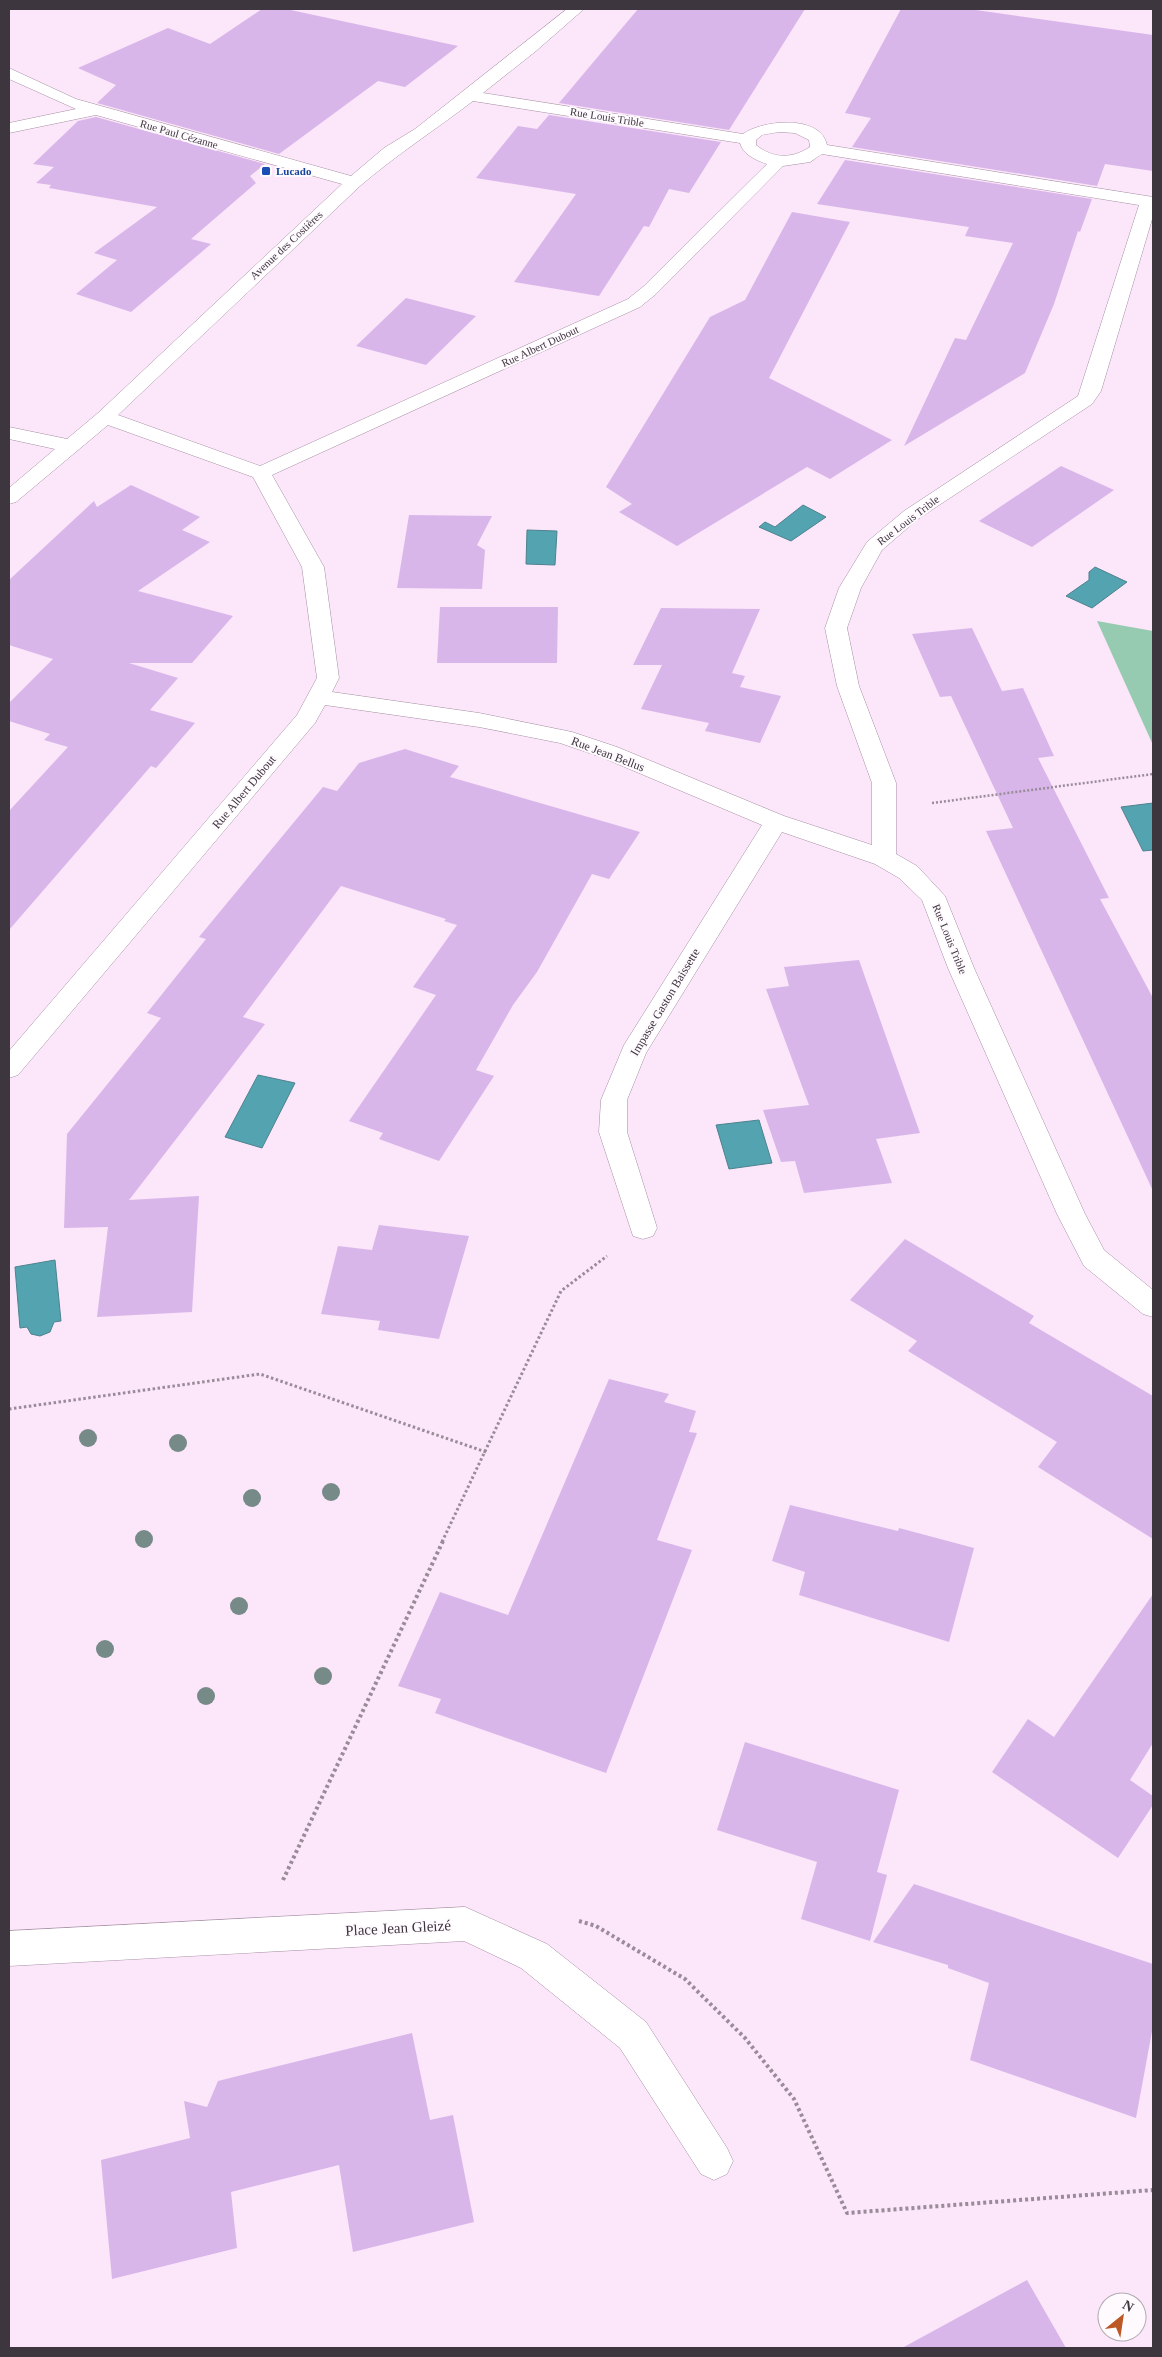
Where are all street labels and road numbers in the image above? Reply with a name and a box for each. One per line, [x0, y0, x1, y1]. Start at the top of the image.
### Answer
street label: Rue Louis Trible [569, 105, 645, 129]
street label: Rue Paul Cézanne [139, 117, 220, 151]
street label: Avenue des Costières [247, 208, 325, 282]
street label: Rue Albert Dubout [500, 323, 580, 369]
street label: Rue Louis Trible [875, 493, 941, 547]
street label: Rue Jean Bellus [569, 734, 647, 775]
street label: Rue Albert Dubout [209, 752, 279, 831]
street label: Rue Louis Trible [930, 902, 970, 976]
street label: Impasse Gaston Baissette [627, 946, 703, 1058]
street label: Place Jean Gleizé [345, 1917, 452, 1939]

